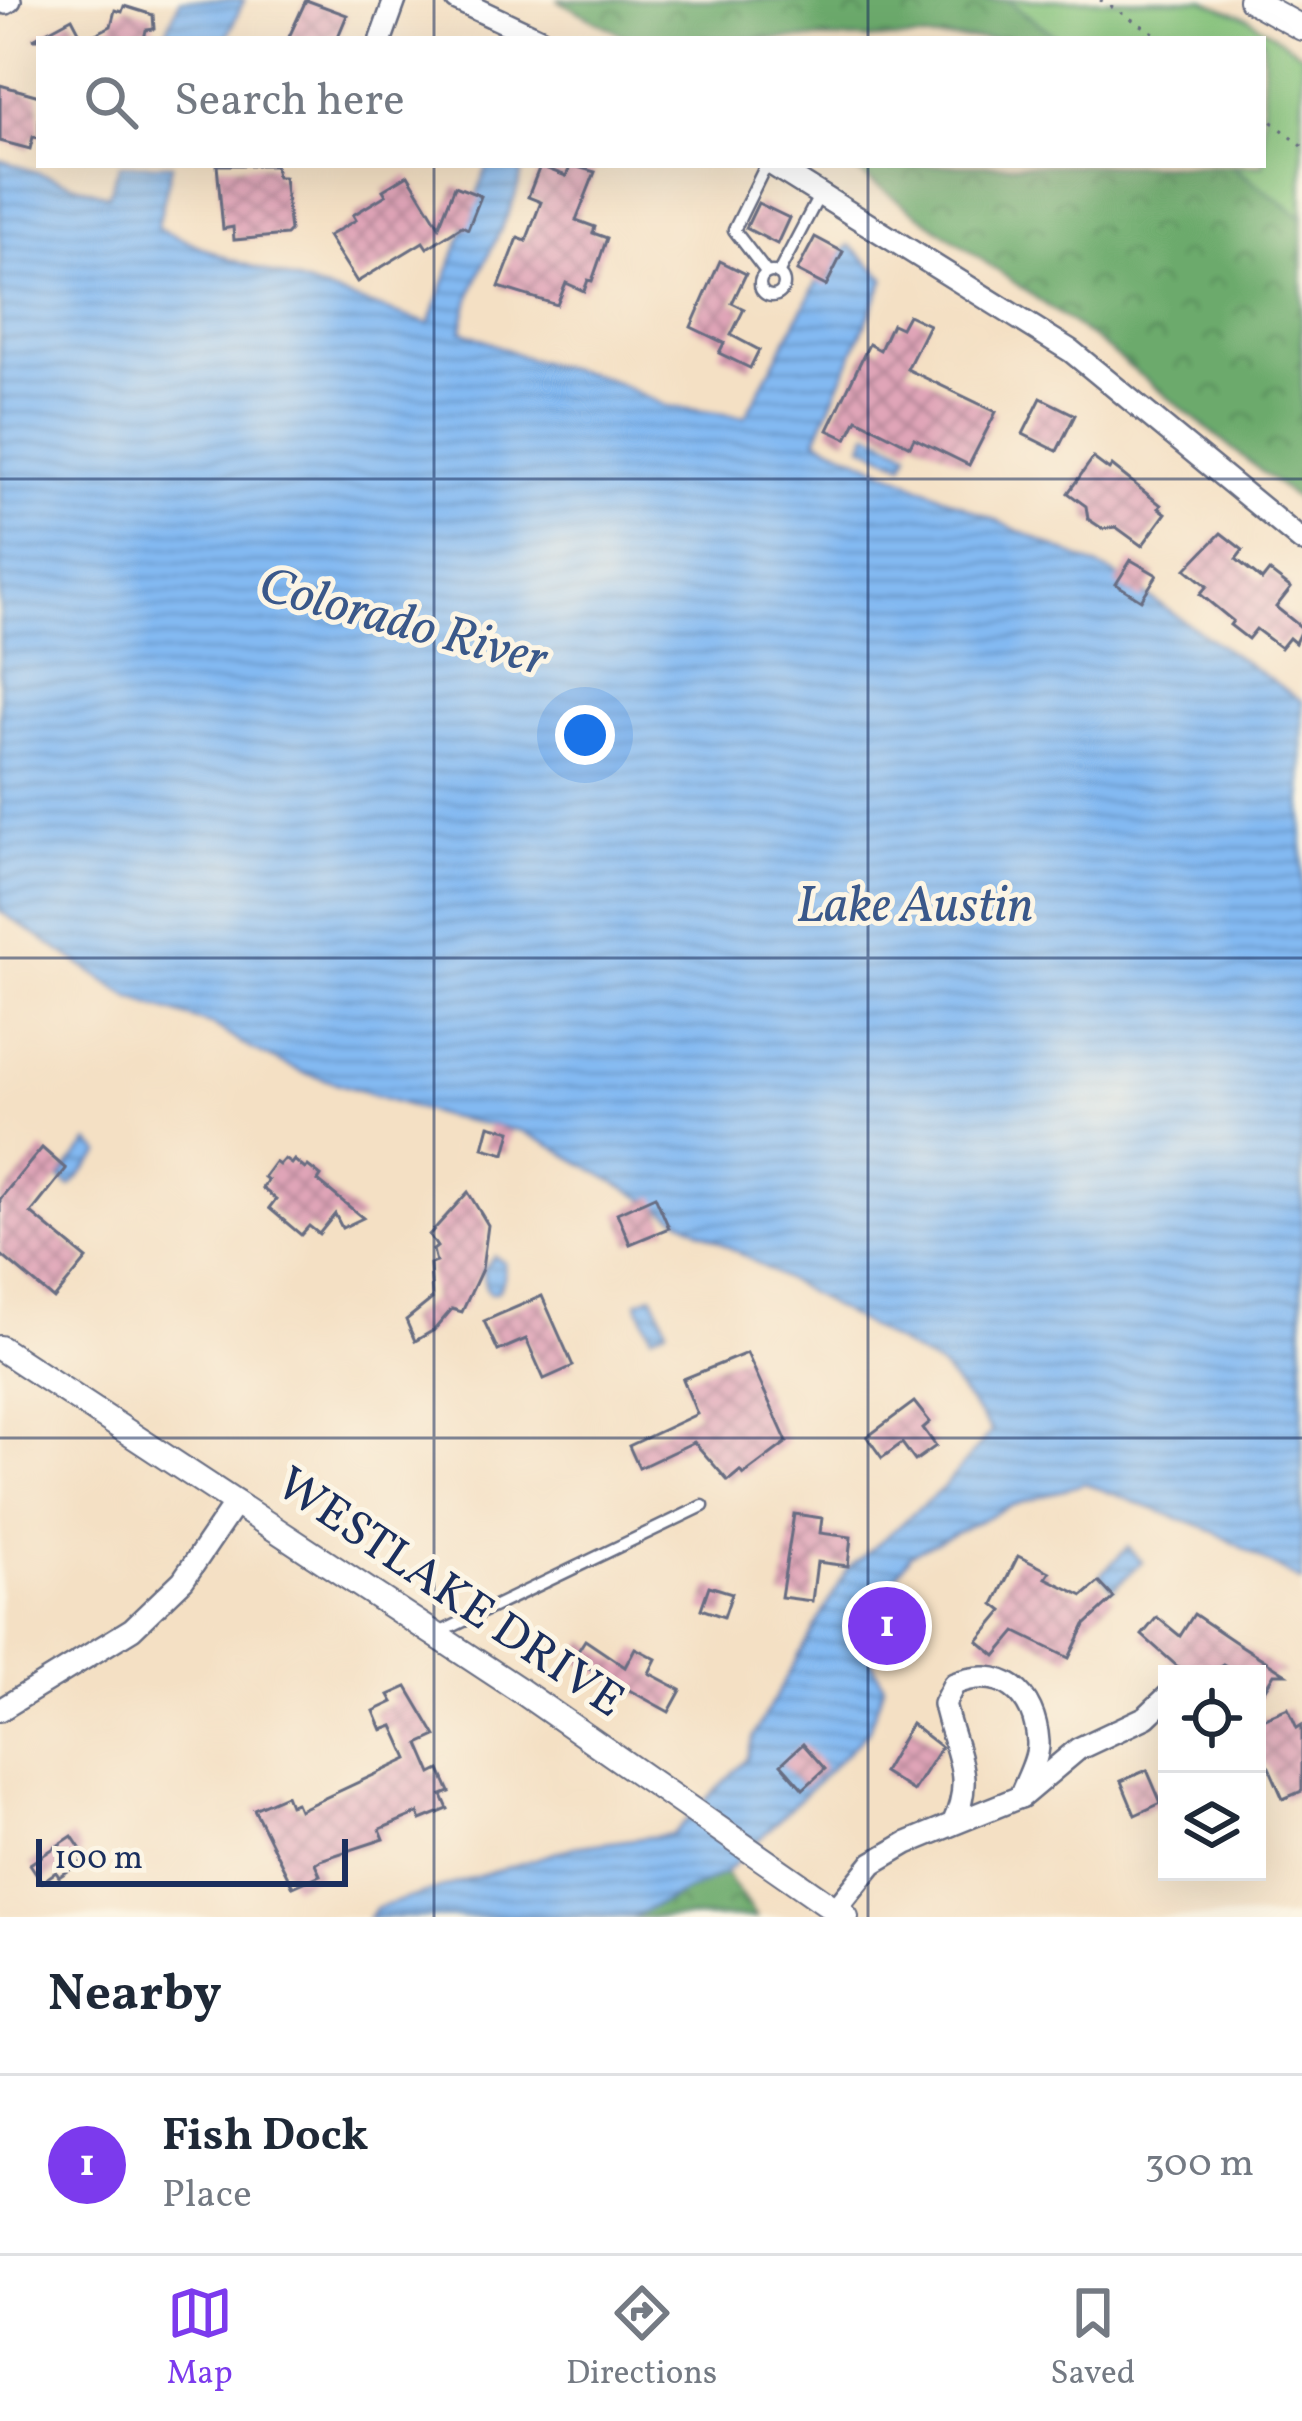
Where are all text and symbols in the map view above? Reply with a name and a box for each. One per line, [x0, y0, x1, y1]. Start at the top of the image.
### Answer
search box [36, 36, 1266, 168]
icon: search [78, 69, 144, 135]
text: Search here [174, 71, 405, 134]
water label: Colorado River [251, 551, 556, 697]
your location [555, 705, 615, 765]
water label: Lake Austin [797, 872, 1033, 943]
street label: WESTLAKE DRIVE [262, 1453, 636, 1735]
pin: 1 [848, 1581, 926, 1671]
map controls [1158, 1665, 1266, 1881]
button: locate [1158, 1665, 1266, 1773]
button: layers [1158, 1773, 1266, 1881]
scale bar [36, 1833, 348, 1886]
text: 100 m [54, 1837, 143, 1883]
text: Nearby [48, 1960, 222, 2031]
text: Fish Dock [162, 2106, 369, 2169]
text: 1 [79, 2138, 95, 2192]
text: 300 m [1145, 2138, 1254, 2192]
text: Place [162, 2169, 252, 2223]
tab: Map [167, 2280, 233, 2398]
tab: Directions [566, 2280, 717, 2398]
tab: Saved [1050, 2280, 1135, 2398]

